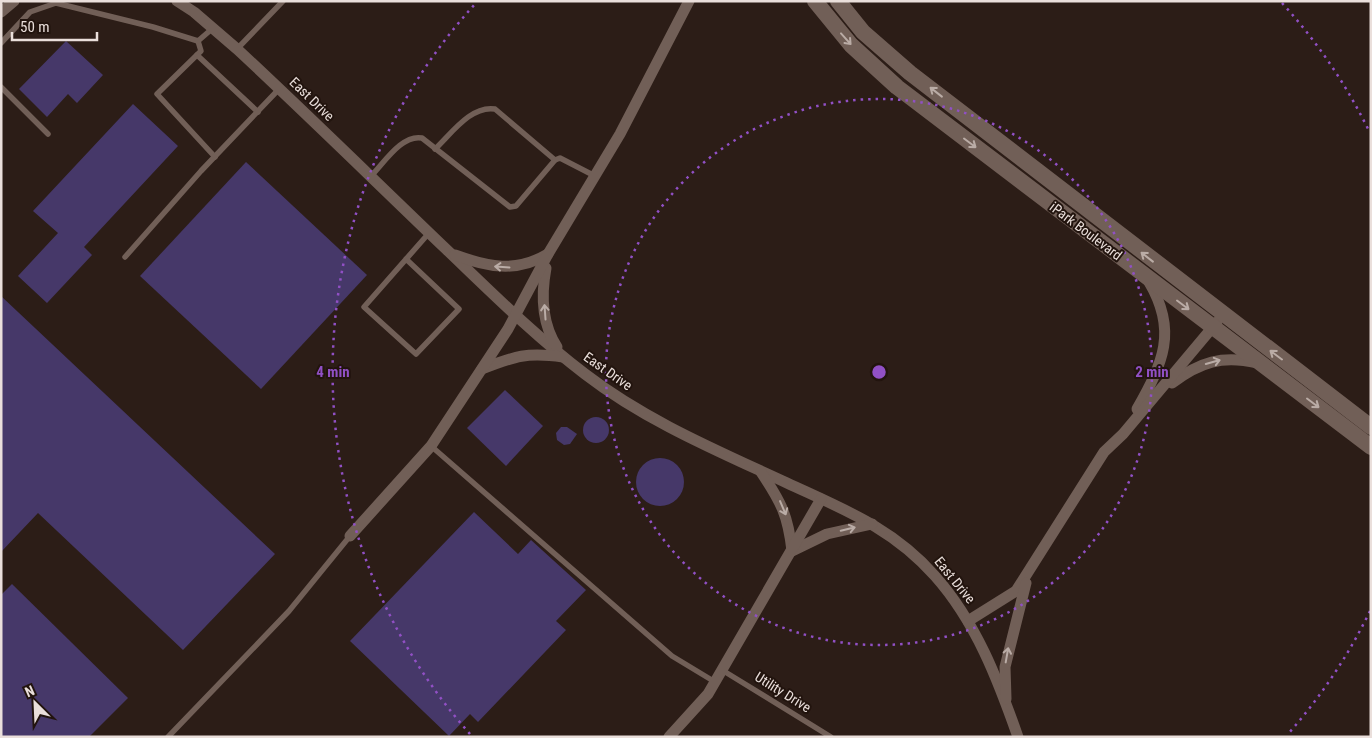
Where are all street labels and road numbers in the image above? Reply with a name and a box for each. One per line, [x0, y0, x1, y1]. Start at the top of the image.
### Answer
street label: East Drive [287, 74, 338, 124]
street label: iPark Boulevard [1047, 199, 1125, 263]
street label: East Drive [581, 349, 636, 394]
street label: East Drive [931, 553, 979, 607]
street label: Utility Drive [752, 669, 814, 716]

